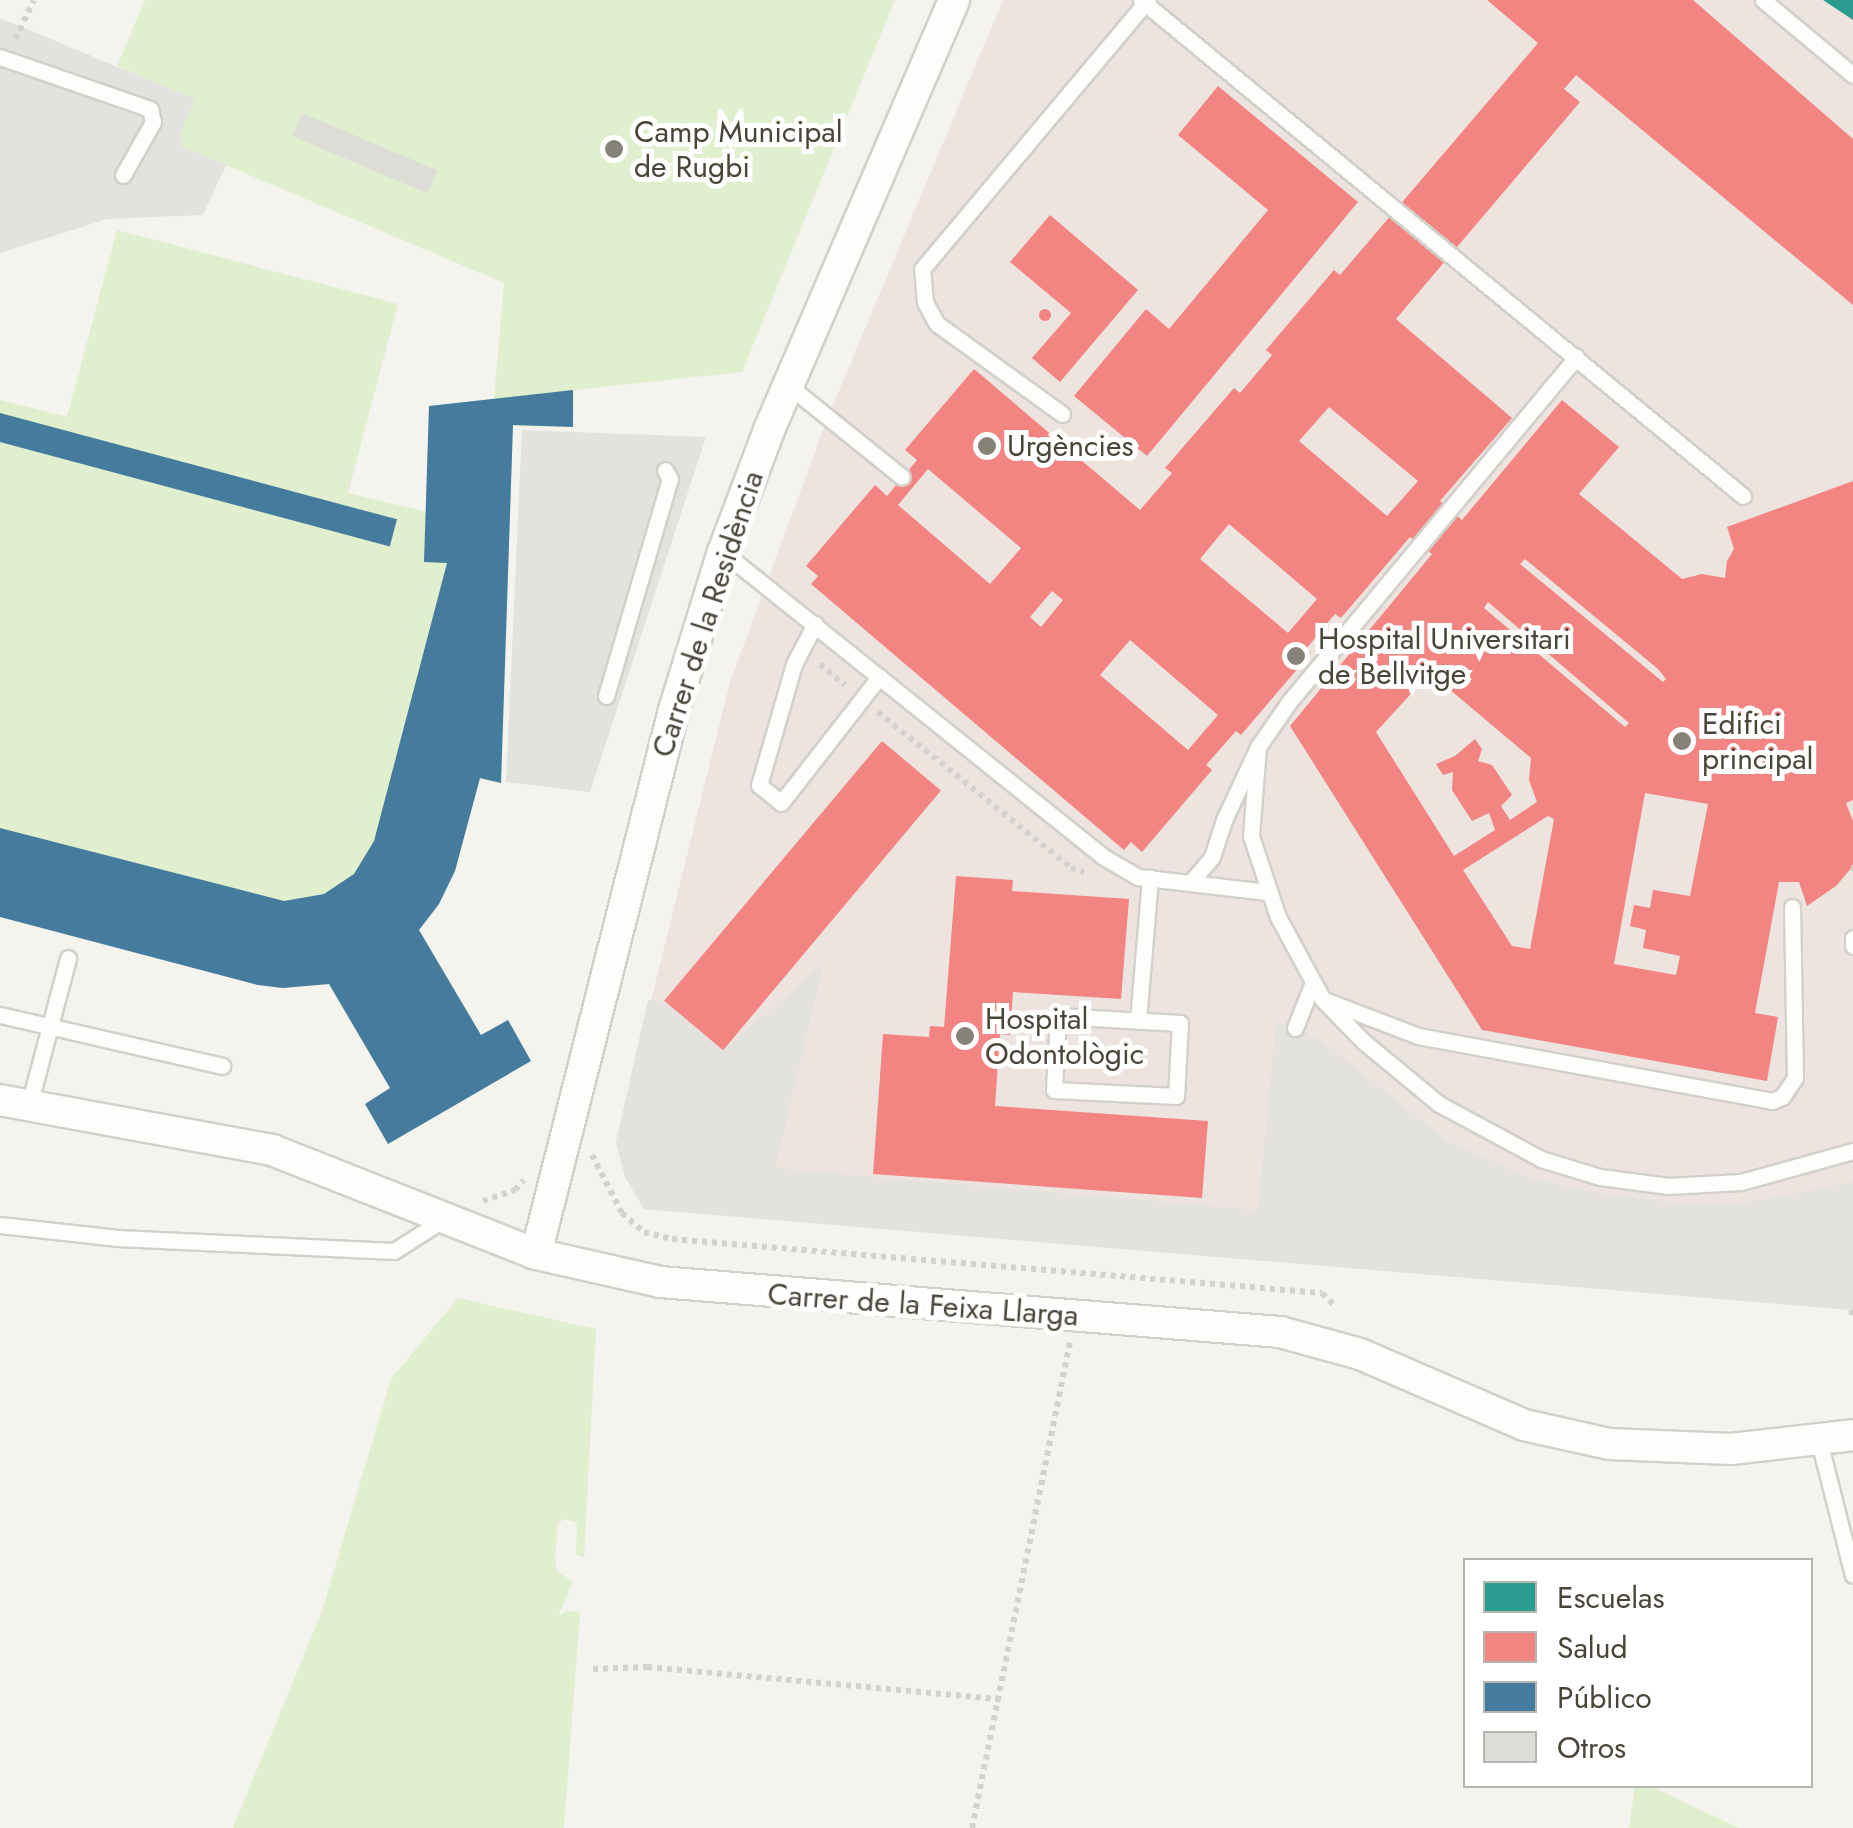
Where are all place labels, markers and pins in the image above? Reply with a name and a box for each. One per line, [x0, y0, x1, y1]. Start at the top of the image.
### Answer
place label: Camp Municipal de Rugbi [634, 114, 843, 184]
marker: Camp Municipal de Rugbi [603, 138, 625, 160]
place label: Urgències [1007, 428, 1134, 464]
marker: Urgències [976, 435, 998, 457]
place label: Hospital Universitari de Bellvitge [1318, 621, 1571, 692]
marker: Hospital Universitari de Bellvitge [1283, 643, 1309, 669]
place label: Edifici principal [1702, 706, 1814, 776]
marker: Edifici principal [1671, 730, 1693, 752]
place label: Hospital Odontològic [985, 1001, 1144, 1072]
marker: Hospital Odontològic [954, 1025, 976, 1047]

